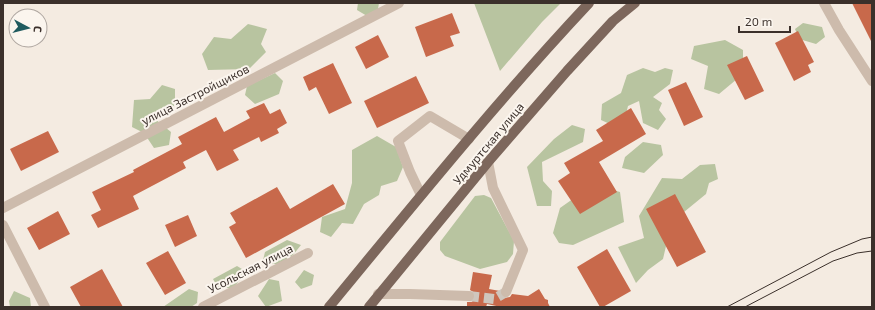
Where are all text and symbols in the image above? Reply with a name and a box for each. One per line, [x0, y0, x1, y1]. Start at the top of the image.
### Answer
north arrow [8, 8, 48, 48]
scale bar [739, 8, 790, 34]
text: 20 m [745, 14, 772, 28]
text: С [32, 25, 45, 34]
street label: улица Застройщиков [139, 61, 252, 128]
street label: Удмуртская улица [450, 99, 527, 187]
street label: Усольская улица [205, 241, 295, 296]

